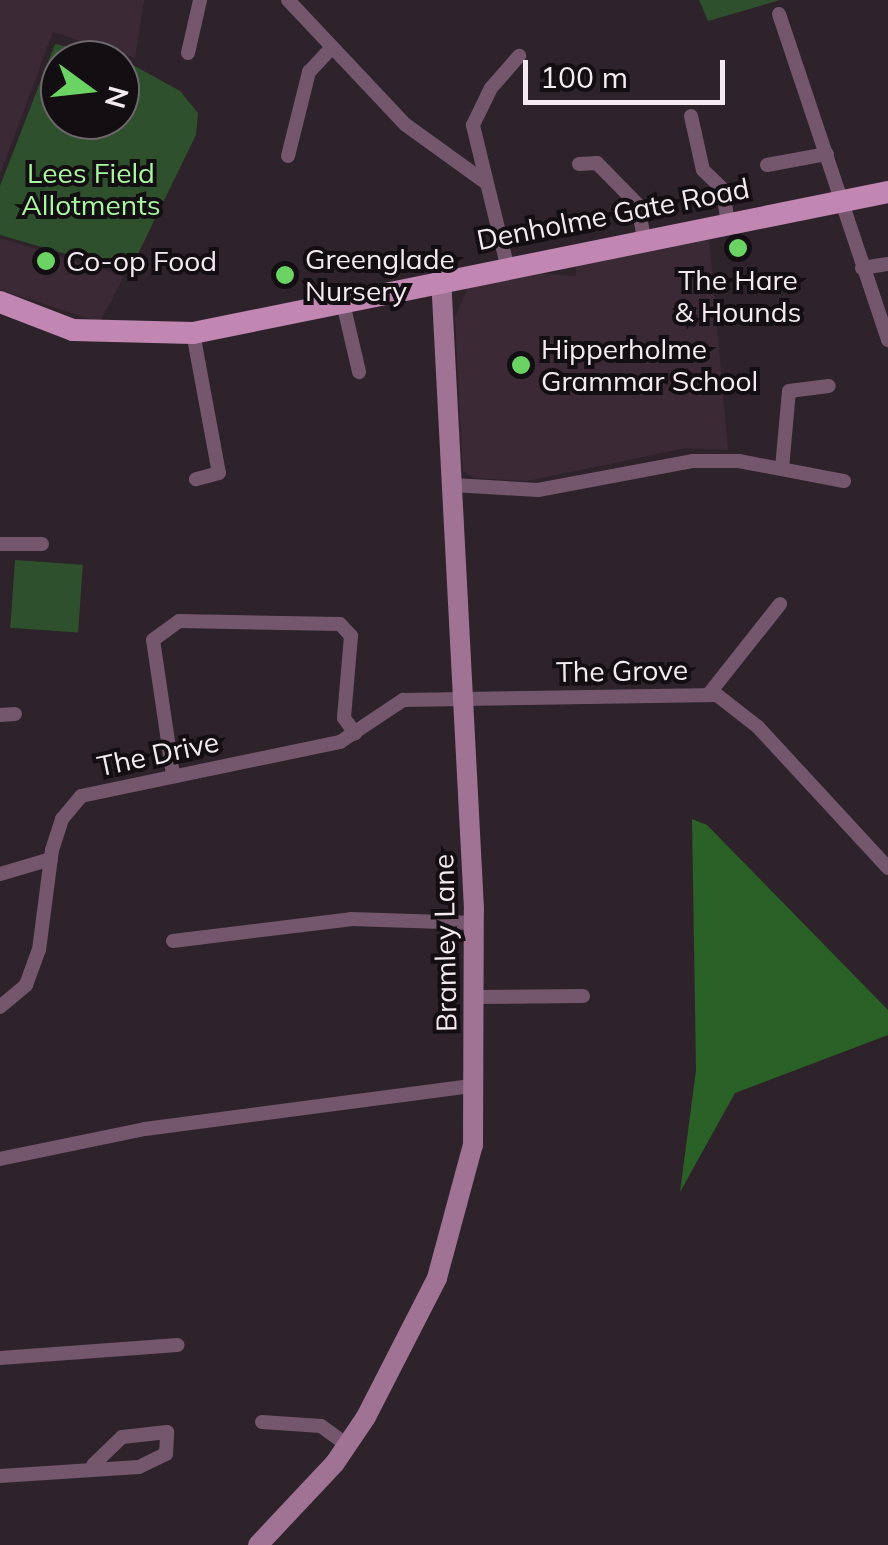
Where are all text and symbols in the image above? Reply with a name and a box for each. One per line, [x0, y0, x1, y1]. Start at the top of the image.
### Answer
north arrow [40, 40, 140, 140]
scale bar [528, 40, 730, 102]
text: 100 m [540, 58, 628, 96]
text: N [98, 83, 137, 112]
park label: Lees Field Allotments [21, 156, 161, 222]
street label: Denholme Gate Road [474, 171, 752, 257]
marker: The Hare & Hounds [727, 237, 749, 259]
place label: Greenglade Nursery [305, 242, 455, 308]
place label: Co-op Food [66, 244, 217, 278]
marker: Co-op Food [35, 250, 57, 272]
place label: The Hare & Hounds [675, 263, 801, 329]
marker: Greenglade Nursery [274, 264, 296, 286]
place label: Hipperholme Grammar School [541, 332, 758, 398]
marker: Hipperholme Grammar School [510, 354, 532, 376]
street label: The Grove [556, 653, 688, 689]
street label: The Drive [94, 725, 222, 783]
street label: Bramley Lane [427, 854, 463, 1032]

